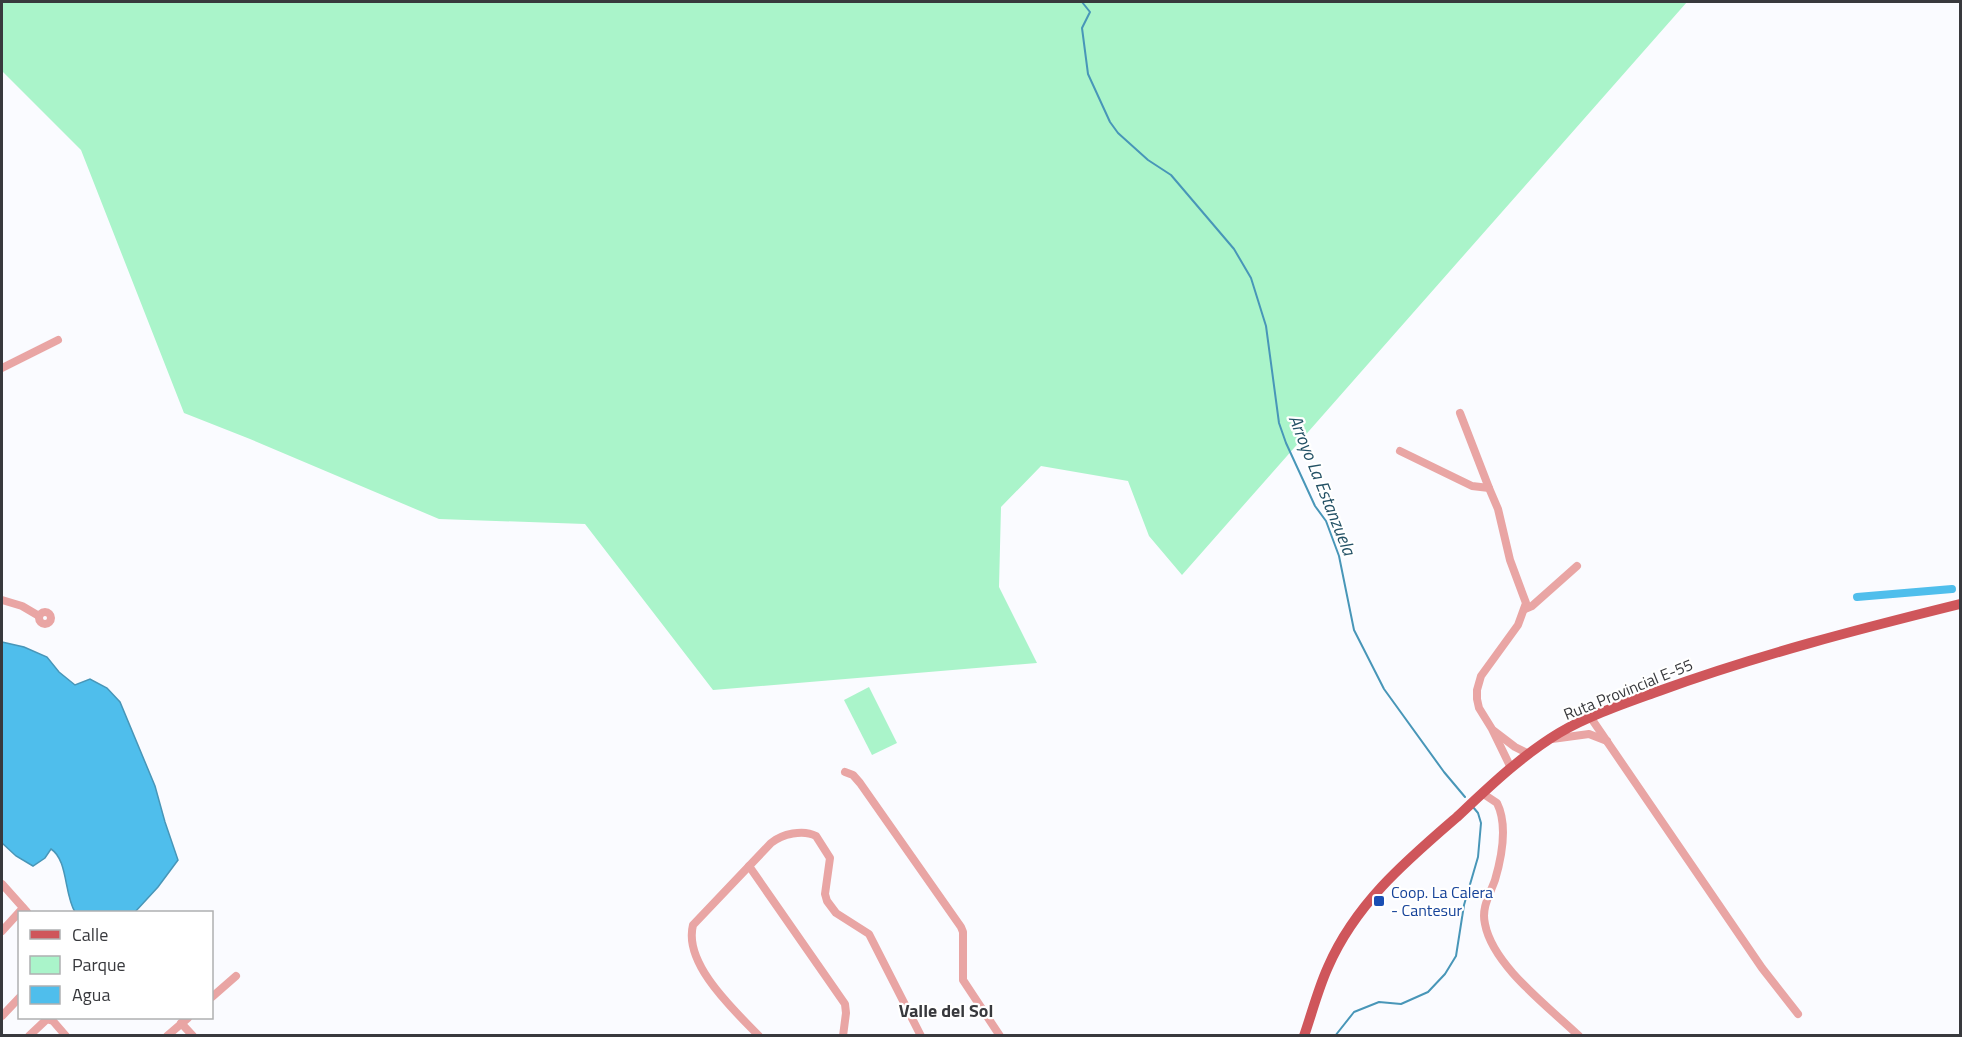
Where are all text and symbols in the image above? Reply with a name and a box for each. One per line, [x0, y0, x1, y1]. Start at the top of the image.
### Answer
water label: Arroyo La Estanzuela [1282, 411, 1363, 560]
street label: Ruta Provincial E-55 [1560, 652, 1696, 726]
place label: Coop. La Calera - Cantesur [1391, 880, 1493, 922]
marker: Coop. La Calera - Cantesur [1372, 894, 1386, 908]
legend [18, 911, 213, 1019]
text: Calle [72, 921, 108, 948]
text: Parque [72, 951, 126, 978]
text: Agua [72, 981, 110, 1008]
district label: Valle del Sol [899, 997, 993, 1024]

